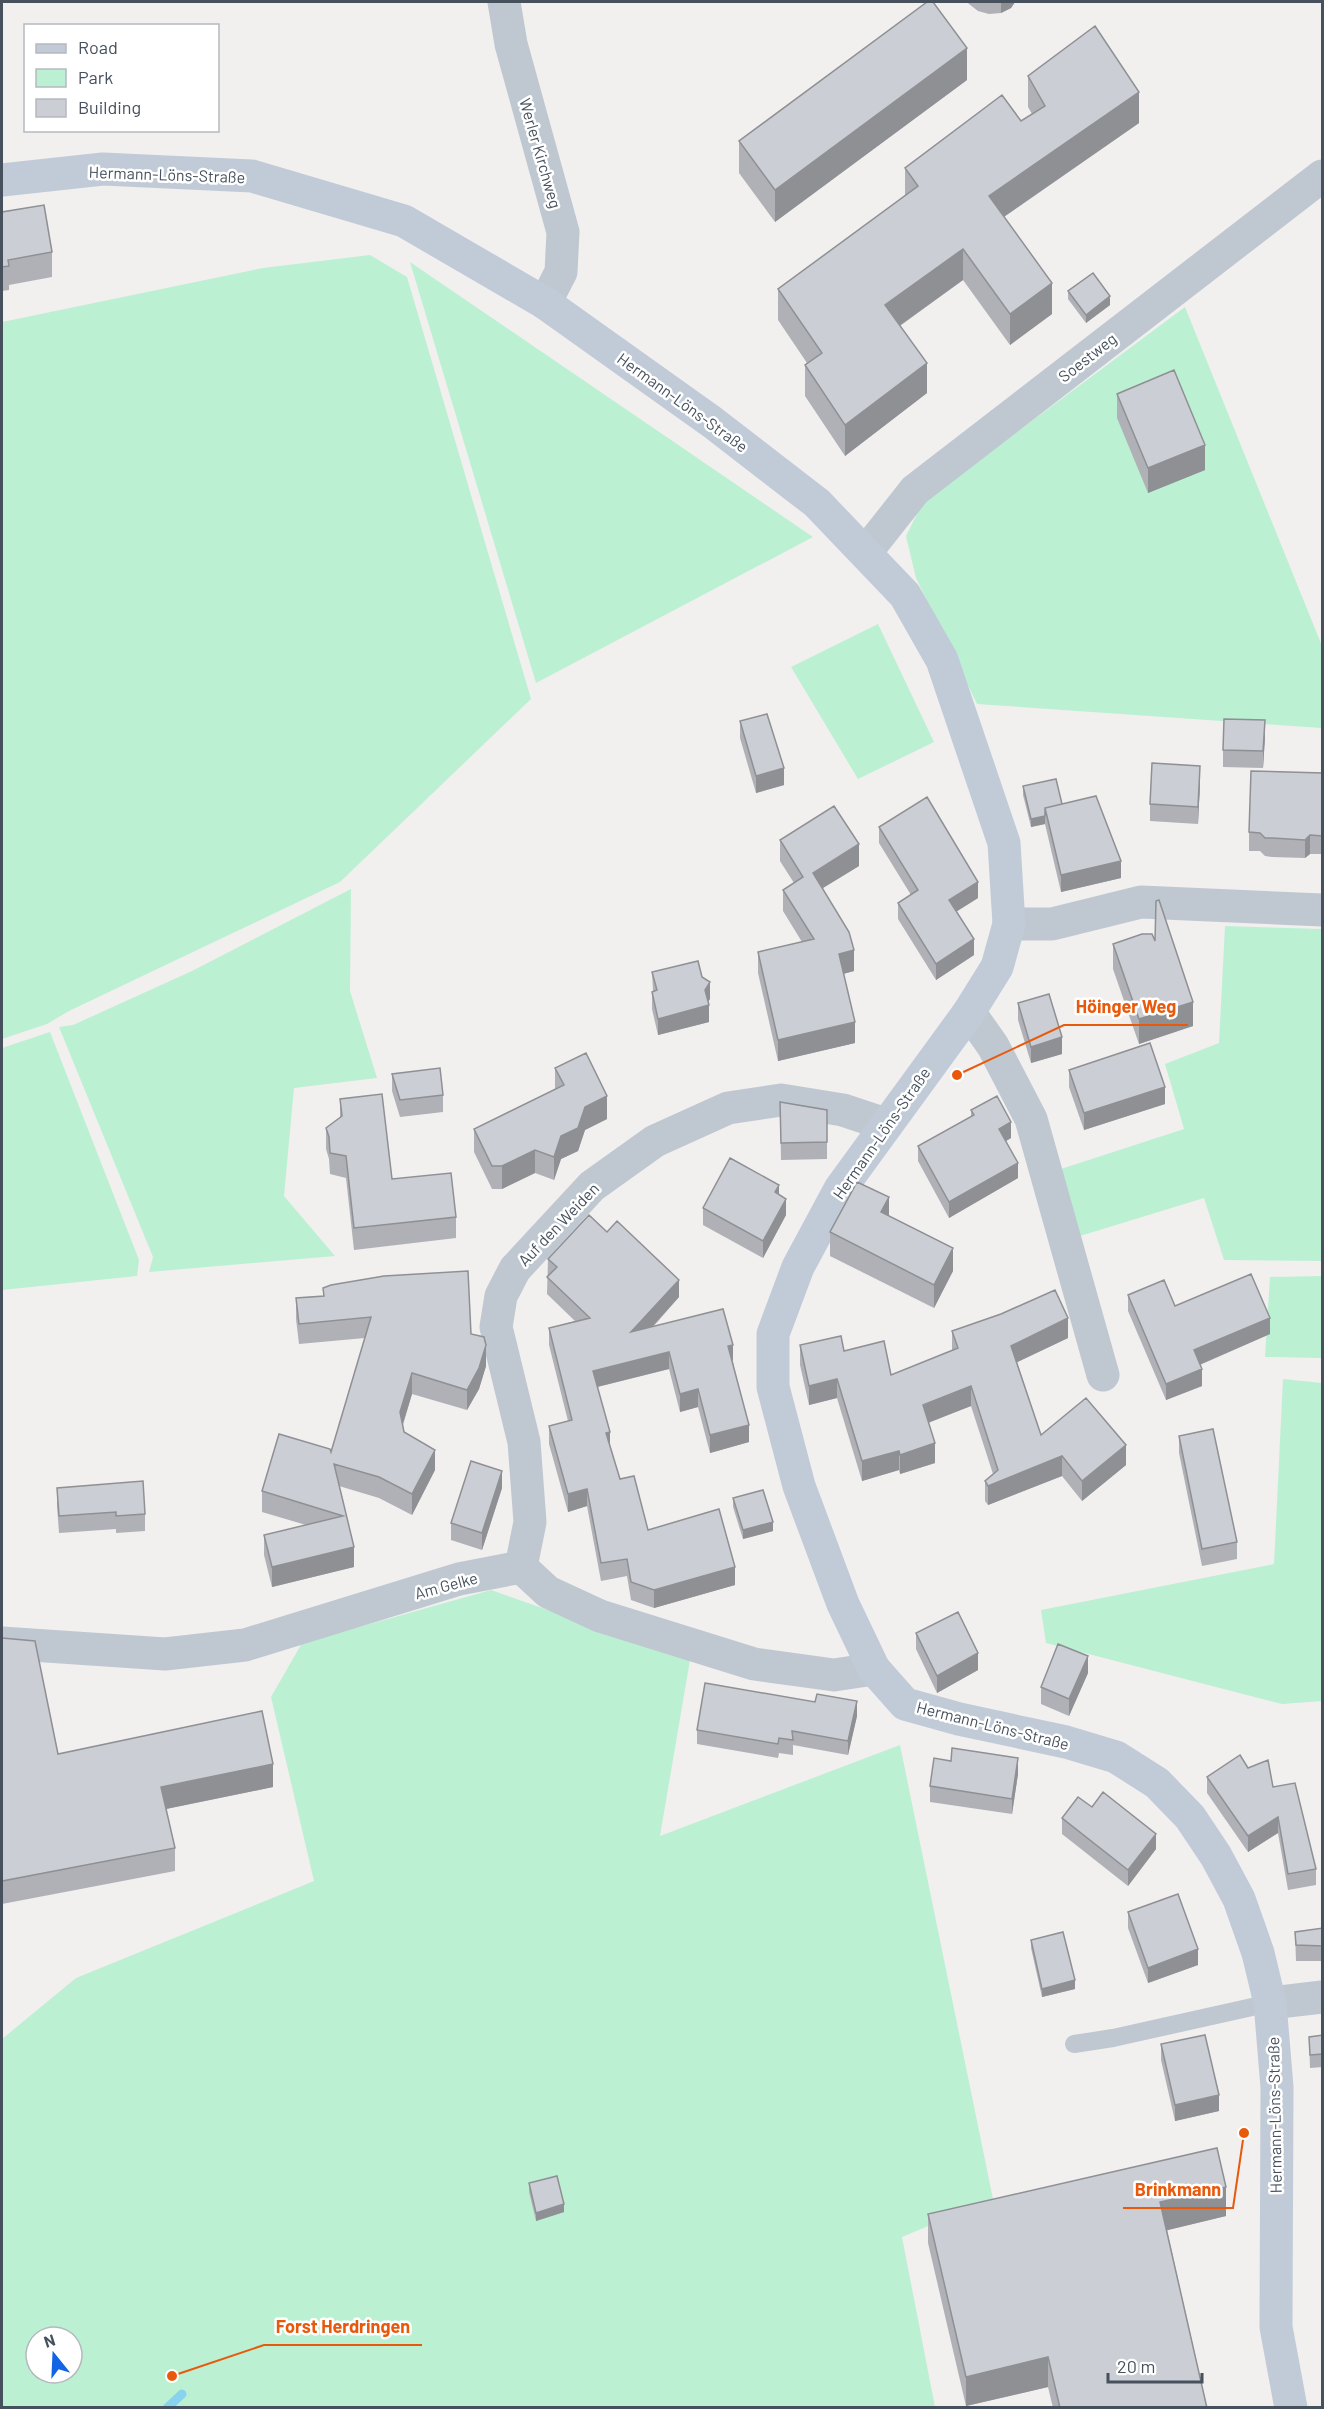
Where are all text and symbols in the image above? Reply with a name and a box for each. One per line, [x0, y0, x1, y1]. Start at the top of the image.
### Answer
legend [24, 24, 219, 132]
text: Road [78, 36, 118, 58]
text: Park [78, 66, 113, 88]
text: Building [78, 96, 141, 118]
street label: Werler Kirchweg [516, 96, 566, 210]
street label: Hermann-Löns-Straße [88, 162, 246, 186]
street label: Soestweg [1054, 328, 1120, 386]
street label: Hermann-Löns-Straße [614, 348, 752, 456]
callout: Höinger Weg [1064, 989, 1188, 1025]
text: Höinger Weg [1076, 995, 1176, 1017]
street label: Hermann-Löns-Straße [828, 1063, 934, 1203]
street label: Auf den Weiden [514, 1179, 602, 1269]
street label: Am Gelke [412, 1567, 480, 1603]
street label: Hermann-Löns-Straße [915, 1697, 1071, 1753]
street label: Hermann-Löns-Straße [1263, 2037, 1285, 2193]
callout: Brinkmann [1123, 2172, 1233, 2208]
text: Brinkmann [1135, 2178, 1221, 2200]
callout: Forst Herdringen [264, 2309, 422, 2345]
text: Forst Herdringen [276, 2315, 410, 2337]
north arrow [24, 2325, 84, 2385]
text: N [41, 2330, 57, 2351]
scale bar [1108, 2346, 1202, 2384]
text: 20 m [1117, 2355, 1155, 2377]

